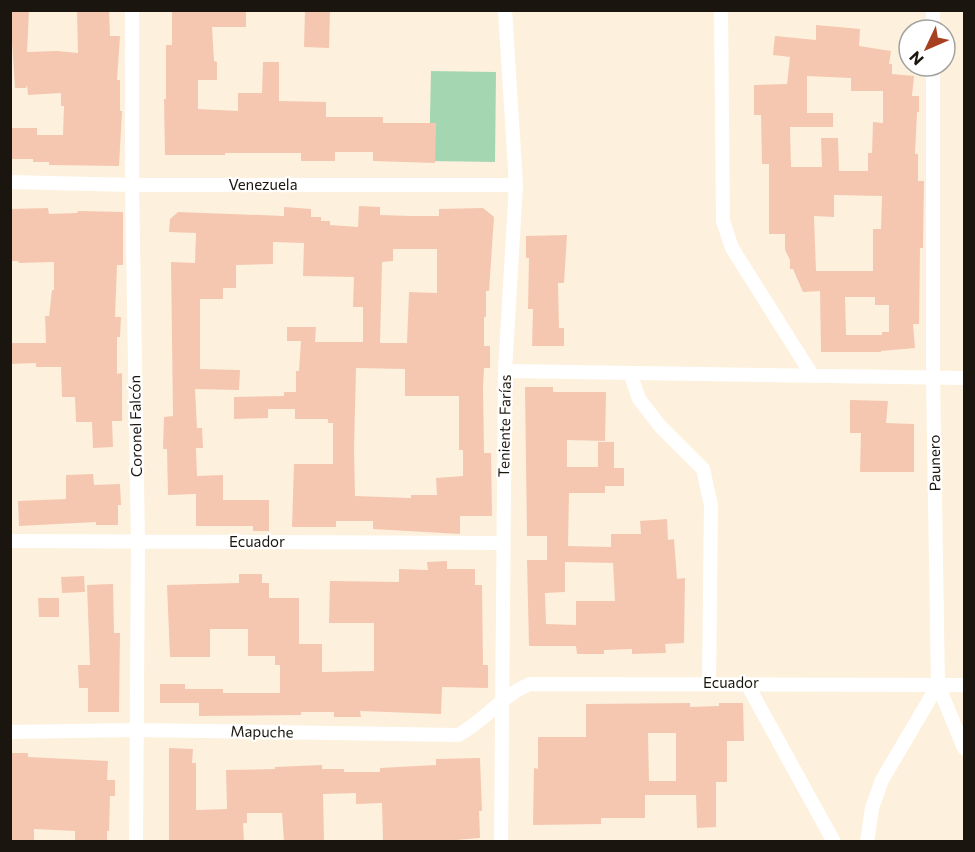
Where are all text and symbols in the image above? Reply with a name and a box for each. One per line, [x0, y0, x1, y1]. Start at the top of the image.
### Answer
north arrow [897, 18, 957, 78]
text: N [905, 48, 927, 70]
street label: Venezuela [228, 175, 298, 193]
street label: Teniente Farías [494, 374, 514, 478]
street label: Coronel Falcón [125, 375, 145, 477]
street label: Paunero [925, 434, 943, 492]
street label: Ecuador [229, 532, 285, 550]
street label: Ecuador [703, 673, 759, 691]
street label: Mapuche [230, 721, 294, 741]

